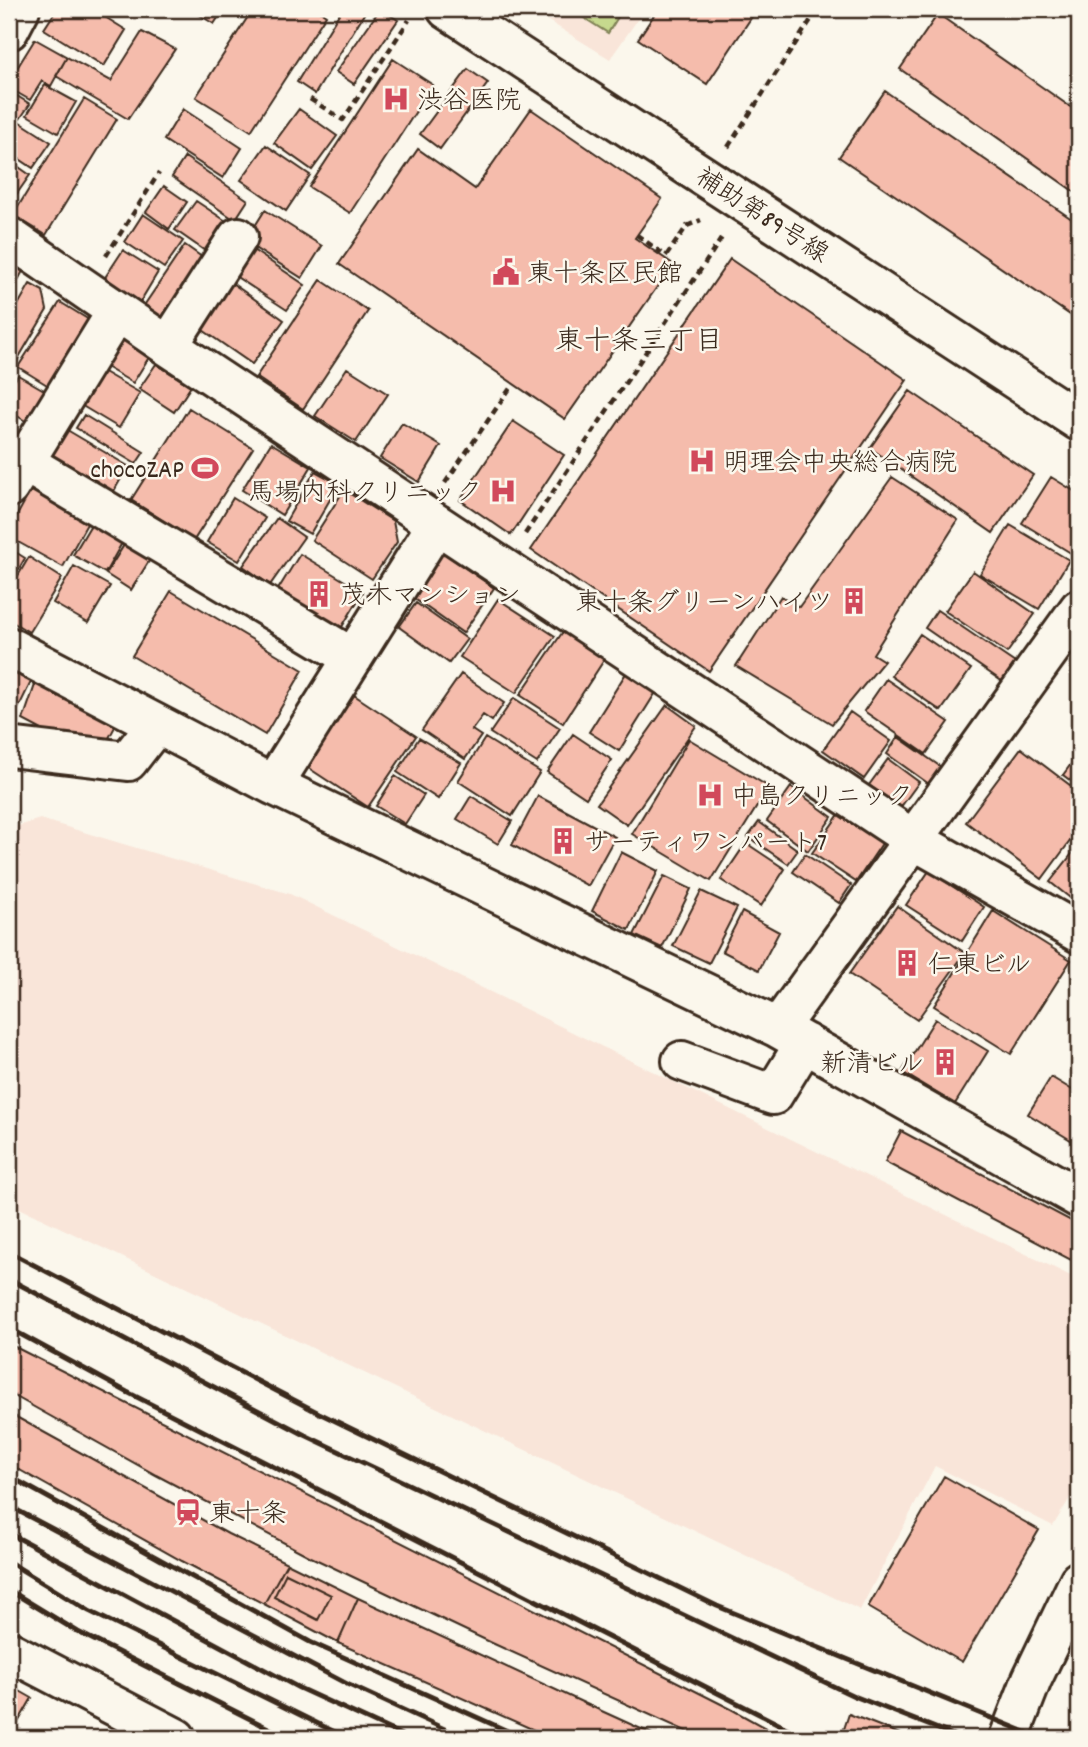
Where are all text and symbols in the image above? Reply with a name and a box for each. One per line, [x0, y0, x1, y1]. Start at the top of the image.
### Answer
hospital icon: 渋谷医院 [381, 84, 411, 114]
place label: 渋谷医院 [417, 84, 521, 121]
street label: 補助第89号線 [687, 160, 835, 274]
public building icon: 東十条区民館 [491, 257, 521, 287]
place label: 東十条区民館 [527, 257, 683, 294]
district label: 東十条三丁目 [555, 324, 723, 364]
hospital icon: 明理会中央総合病院 [687, 446, 717, 476]
place label: 明理会中央総合病院 [723, 446, 957, 483]
place label: chocoZAP [91, 453, 184, 490]
sports icon: chocoZAP [190, 453, 220, 483]
place label: 馬場内科クリニック [248, 476, 482, 513]
hospital icon: 馬場内科クリニック [488, 476, 518, 506]
building icon: 茂木マンション [304, 579, 334, 609]
place label: 茂木マンション [340, 579, 521, 616]
place label: 東十条グリーンハイツ [576, 586, 833, 623]
building icon: 東十条グリーンハイツ [839, 586, 869, 616]
hospital icon: 中島クリニック [695, 780, 725, 810]
place label: 中島クリニック [731, 780, 913, 817]
building icon: サーティワンパート7 [548, 826, 578, 856]
place label: サーティワンパート7 [584, 826, 827, 863]
building icon: 仁東ビル [892, 948, 922, 978]
place label: 仁東ビル [928, 948, 1031, 985]
place label: 新清ビル [821, 1047, 924, 1084]
building icon: 新清ビル [930, 1047, 960, 1077]
station icon: 東十条 [173, 1497, 203, 1527]
place label: 東十条 [209, 1497, 287, 1534]

